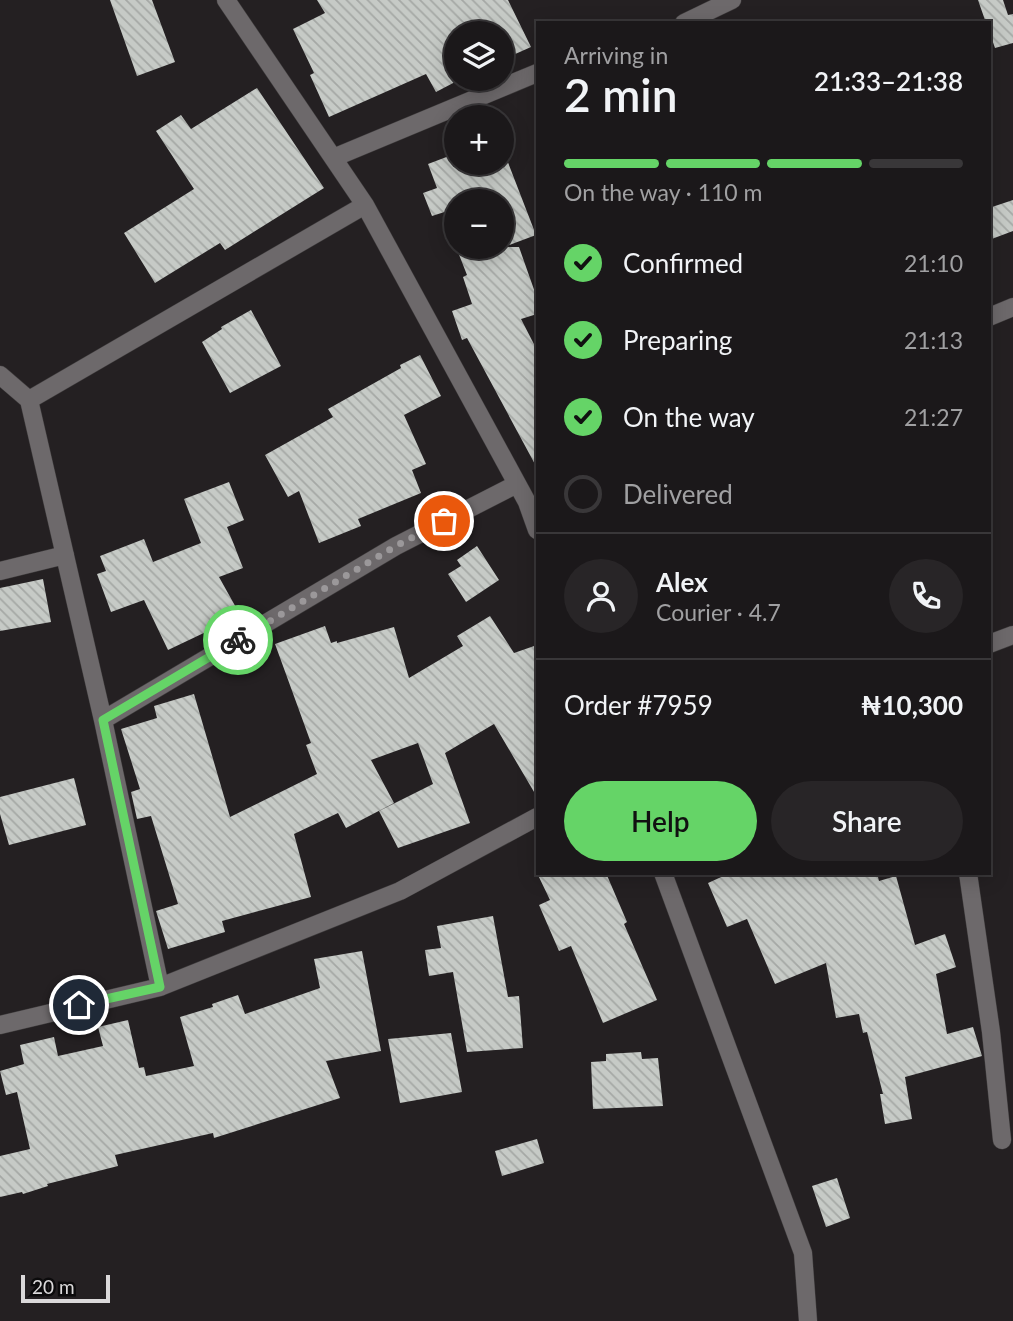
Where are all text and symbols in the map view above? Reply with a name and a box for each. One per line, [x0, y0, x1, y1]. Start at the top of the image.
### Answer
map controls [444, 21, 514, 259]
button: layers [444, 21, 514, 91]
text: Arriving in [564, 41, 668, 69]
text: 21:33–21:38 [814, 65, 963, 97]
text: 2 min [564, 67, 678, 122]
button: + [444, 105, 514, 175]
text: On the way · 110 m [564, 178, 763, 206]
button: − [444, 189, 514, 259]
icon: check [564, 244, 602, 282]
text: Confirmed [623, 247, 743, 279]
text: 21:10 [904, 249, 963, 277]
icon: check [564, 321, 602, 359]
text: Preparing [623, 324, 732, 356]
text: 21:13 [904, 326, 963, 354]
icon: check [564, 398, 602, 436]
text: On the way [623, 401, 755, 433]
text: 21:27 [904, 403, 963, 431]
text: Delivered [623, 478, 733, 510]
pin [414, 491, 474, 551]
icon: bag [425, 502, 463, 540]
button: person [564, 559, 638, 633]
button: phone [889, 559, 963, 633]
text: Alex [656, 566, 708, 598]
text: Courier · 4.7 [656, 598, 781, 626]
courier [203, 605, 273, 675]
icon: bike [219, 621, 257, 659]
text: Order #7959 [564, 689, 713, 721]
text: ₦10,300 [861, 689, 963, 721]
button: Help [564, 781, 757, 861]
button: Share [771, 781, 963, 861]
pin [49, 975, 109, 1035]
icon: home [60, 986, 98, 1024]
scale bar [21, 1272, 110, 1304]
text: 20 m [32, 1275, 75, 1298]

